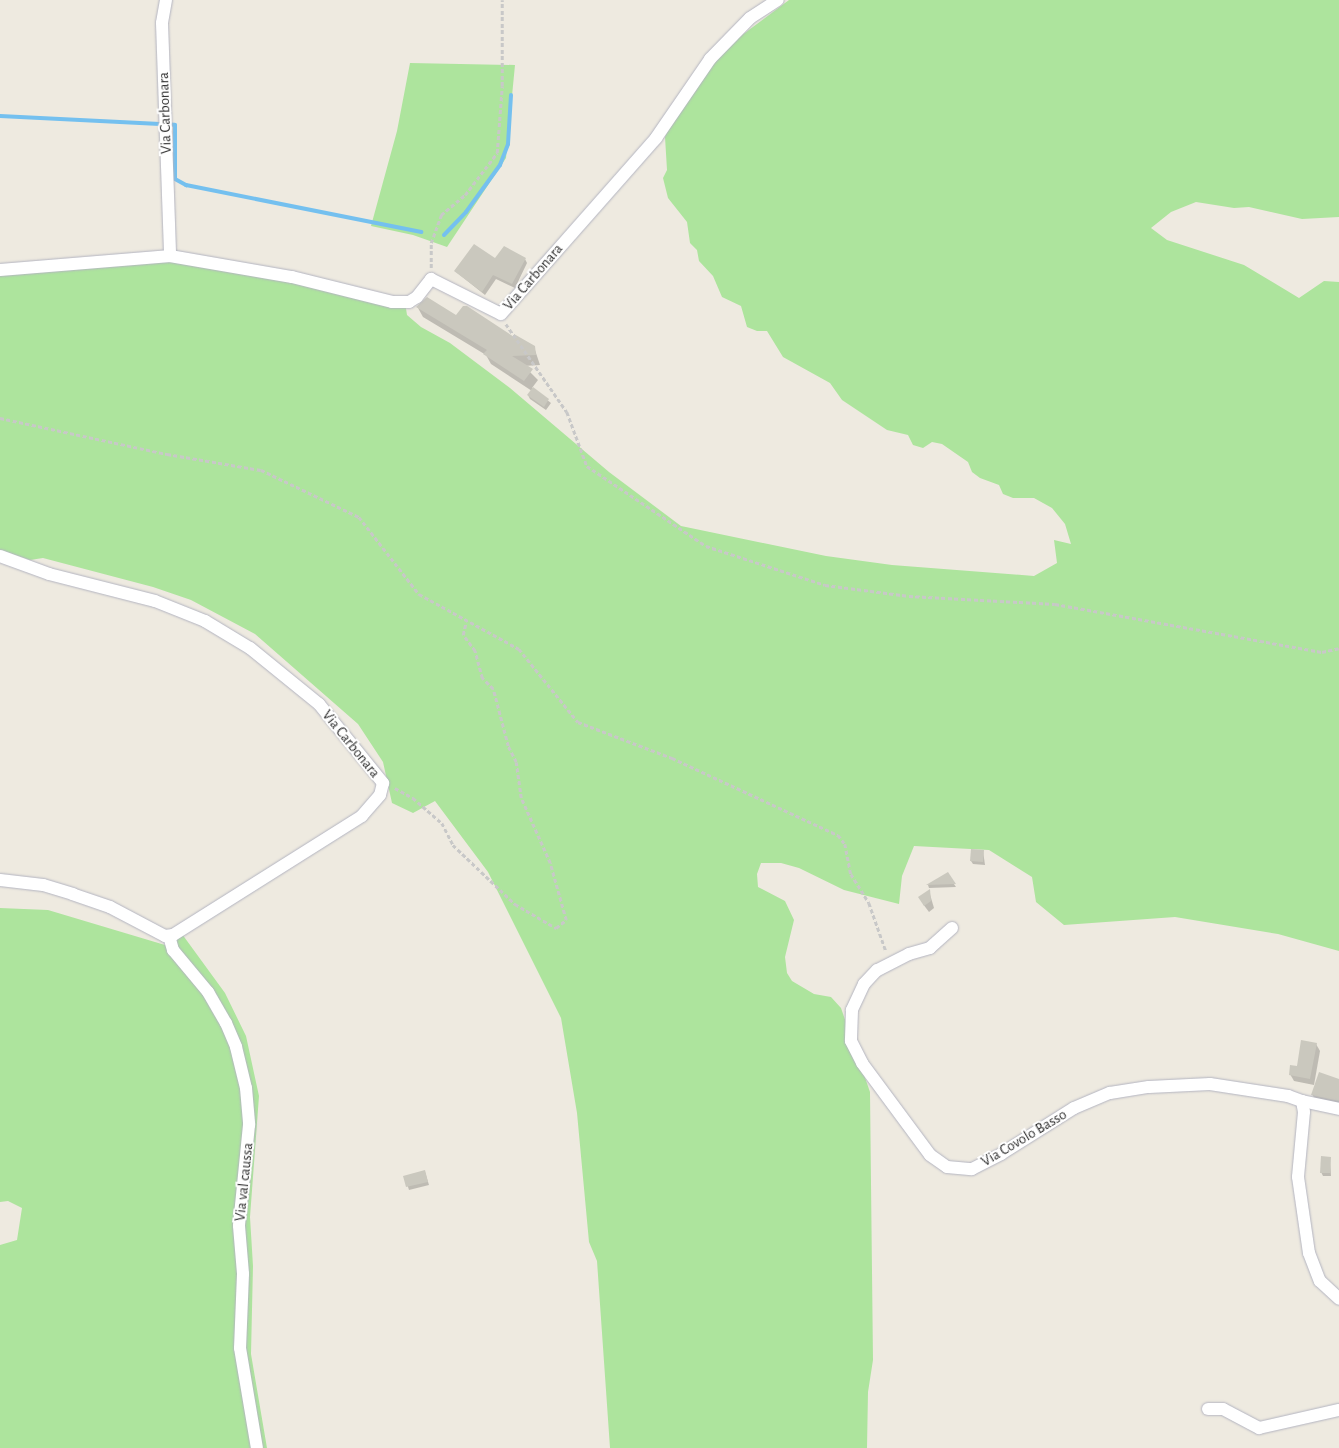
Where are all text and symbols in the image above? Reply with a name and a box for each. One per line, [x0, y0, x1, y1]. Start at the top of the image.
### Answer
street label: Via Carbonara [155, 72, 175, 154]
street label: Via Carbonara [499, 240, 567, 314]
street label: Via Carbonara [318, 706, 384, 782]
street label: Via Covolo Basso [978, 1105, 1070, 1171]
street label: Via val caussa [231, 1142, 257, 1222]

